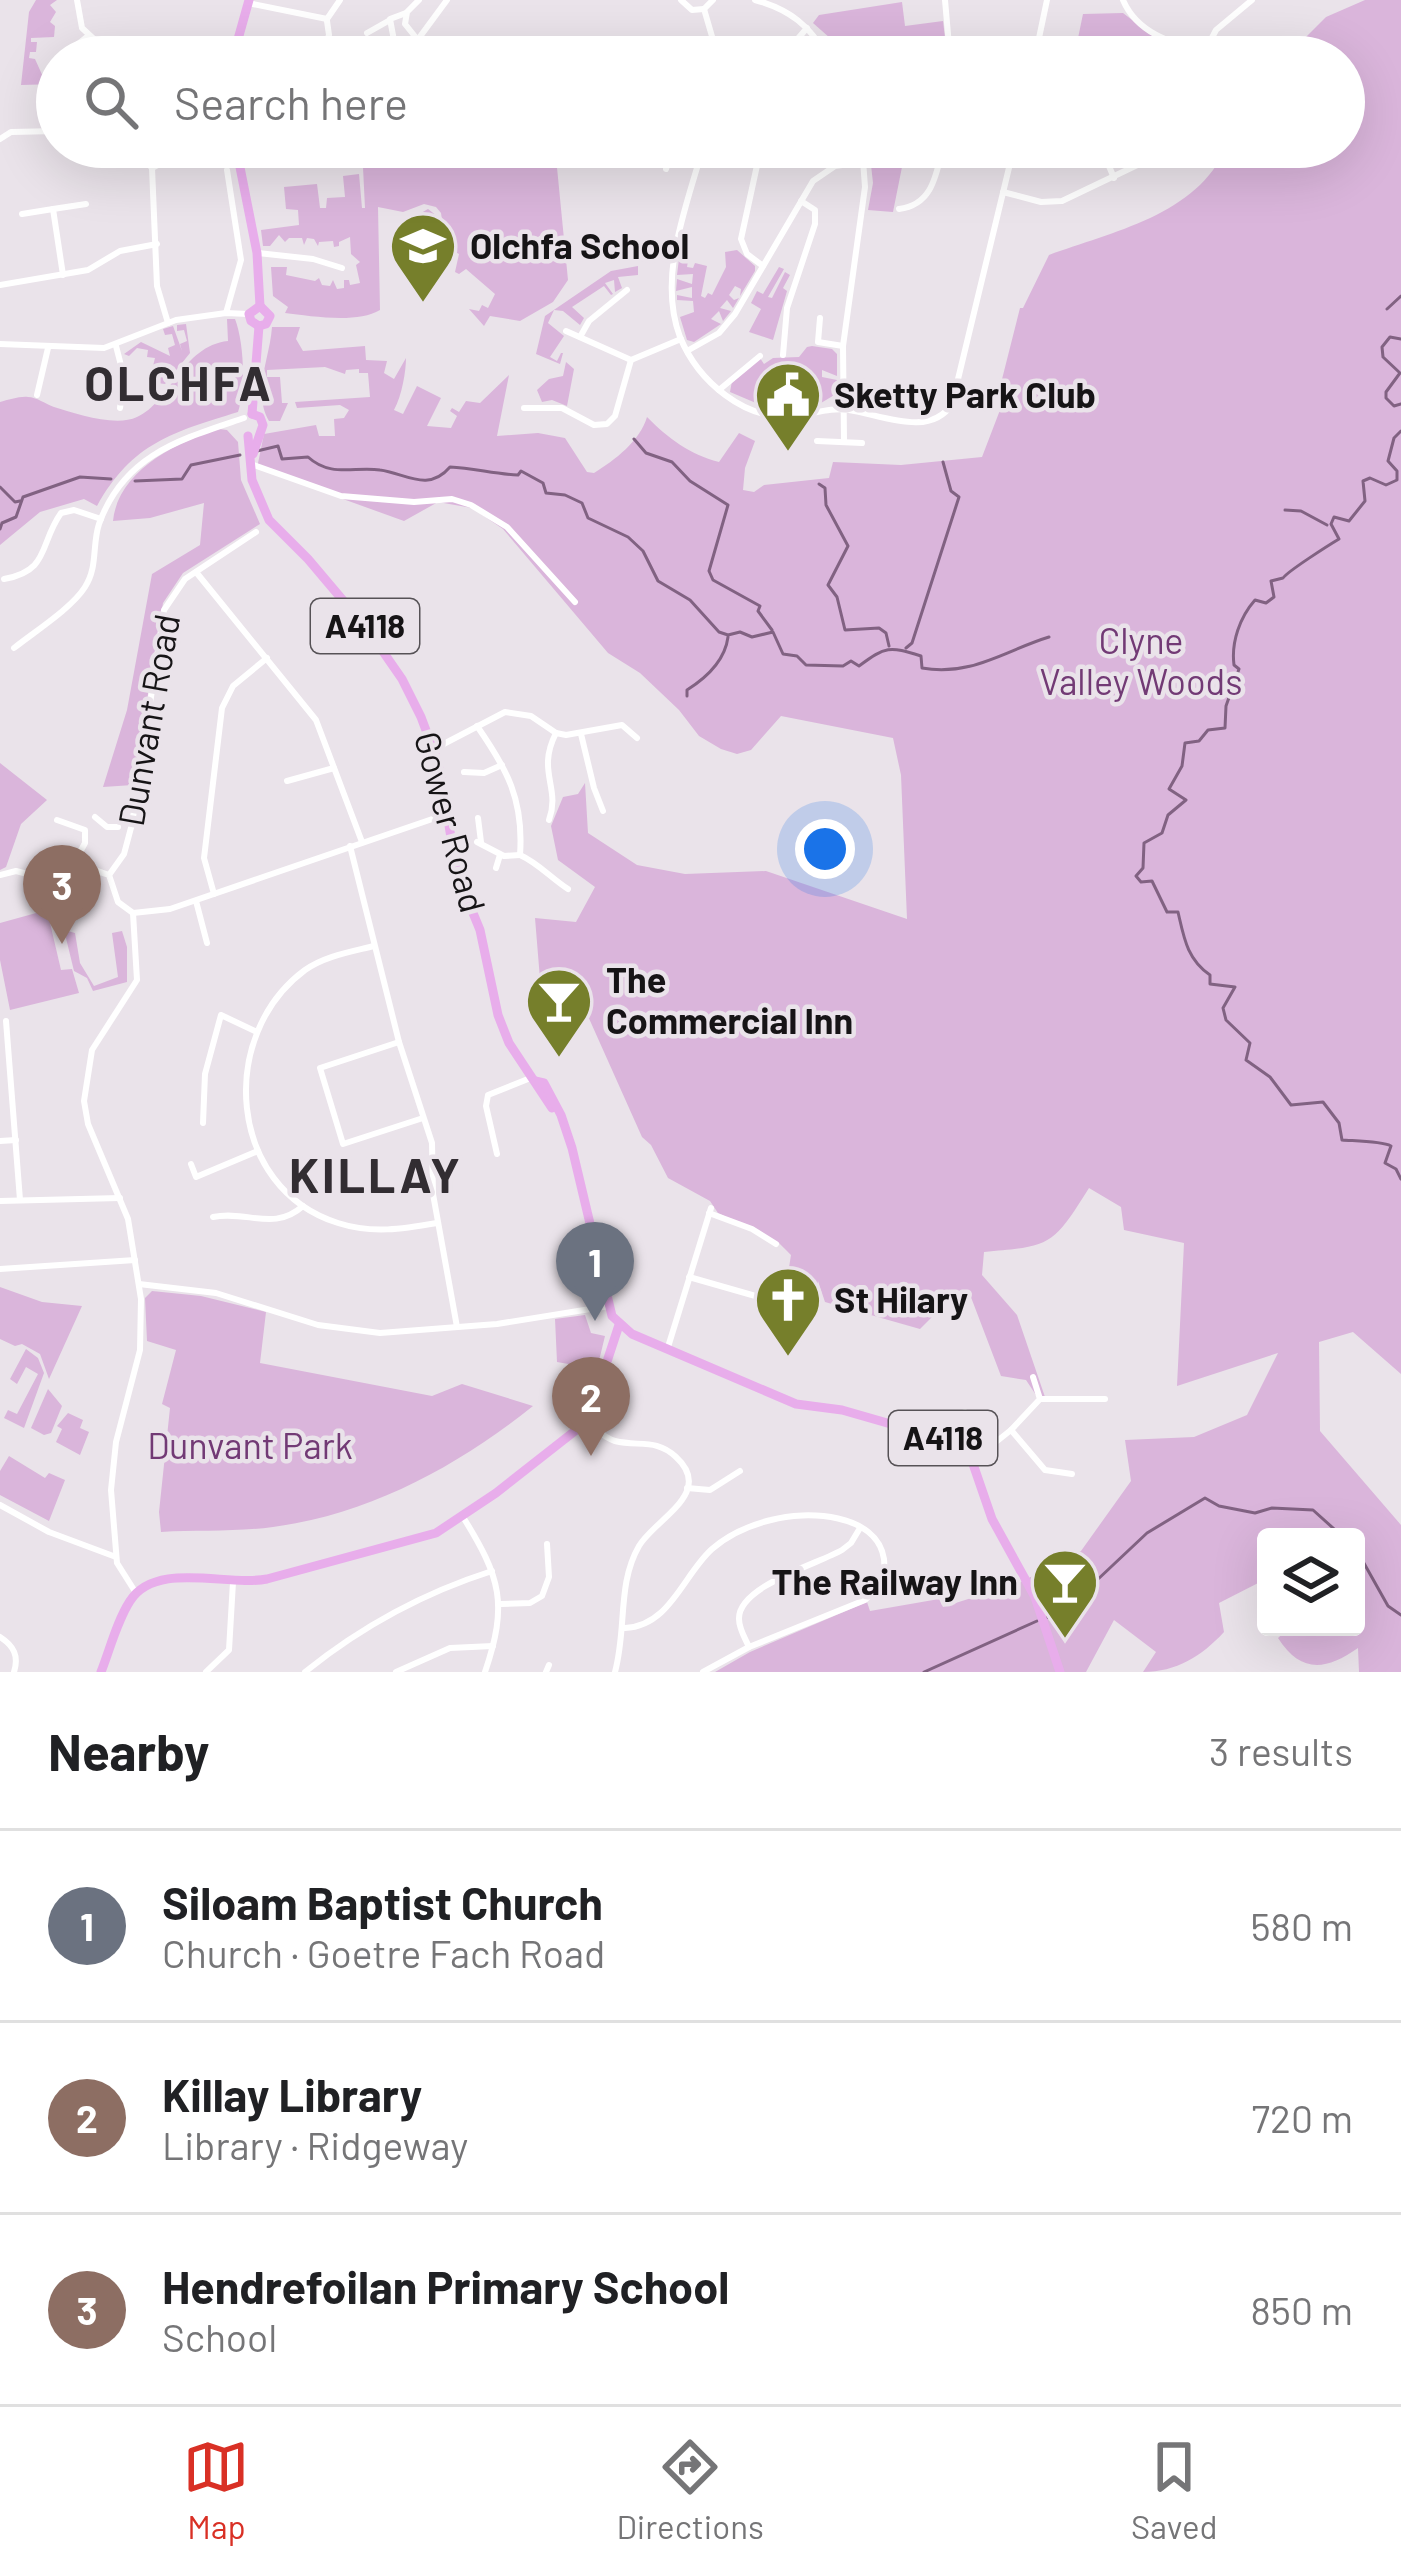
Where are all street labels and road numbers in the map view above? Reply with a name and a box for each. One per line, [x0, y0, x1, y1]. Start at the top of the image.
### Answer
road number: A4118 [311, 599, 419, 653]
street label: Dunvant Road [108, 610, 187, 829]
street label: Gower Road [407, 727, 496, 917]
road number: A4118 [889, 1411, 997, 1465]

